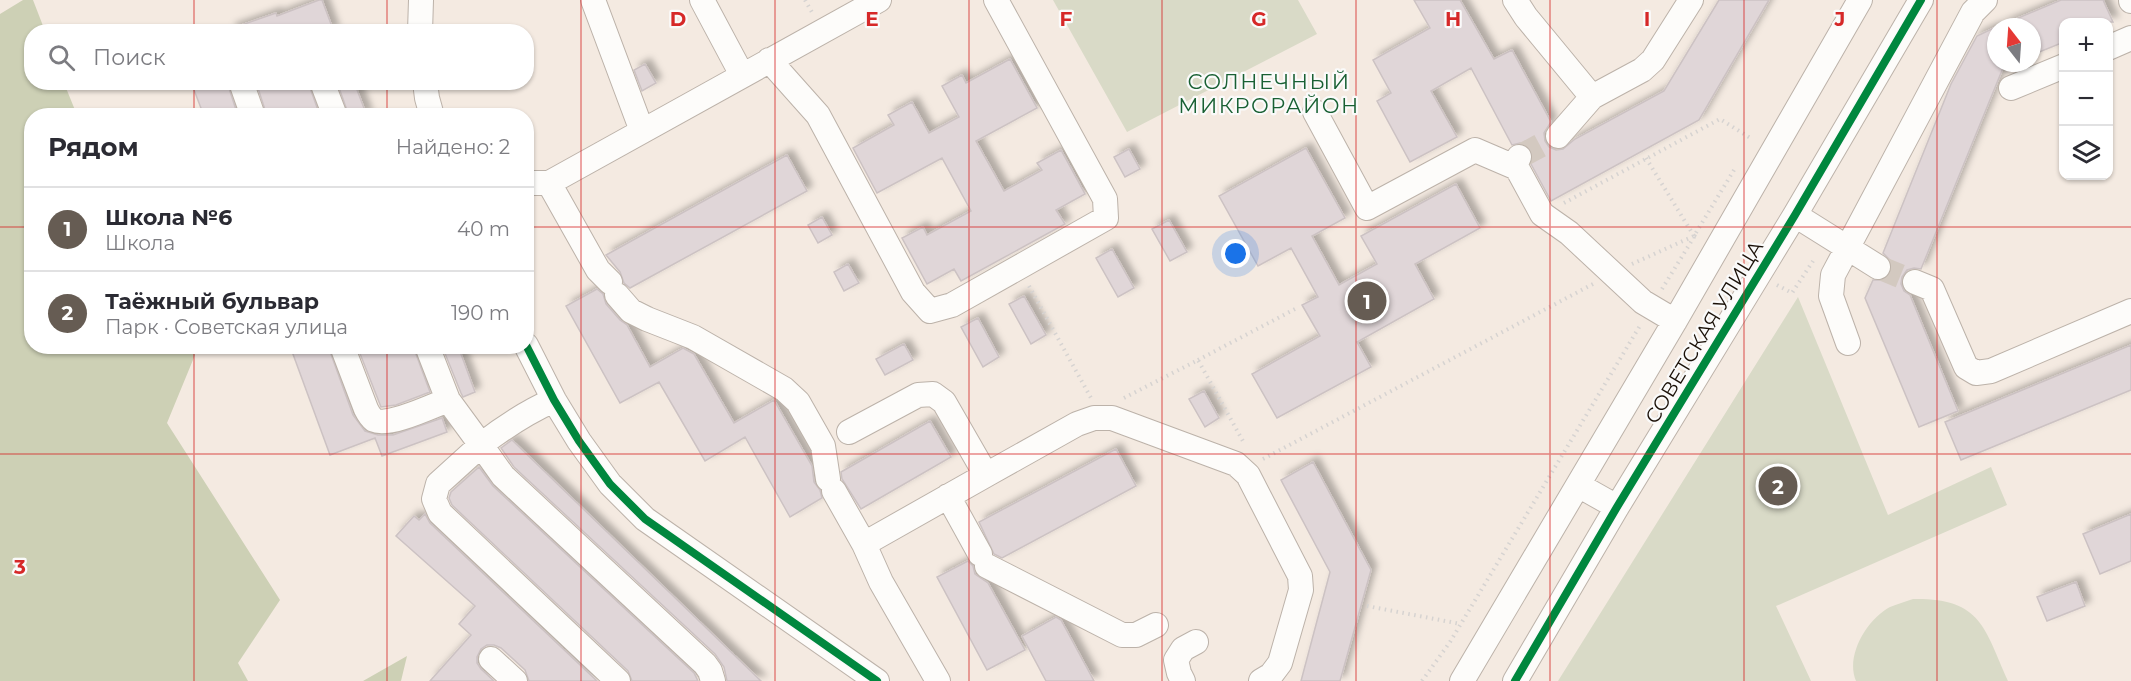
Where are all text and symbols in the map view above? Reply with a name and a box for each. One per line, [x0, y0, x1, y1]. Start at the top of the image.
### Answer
text: D [670, 7, 686, 31]
text: E [865, 7, 879, 31]
text: F [1060, 7, 1073, 31]
text: G [1251, 7, 1267, 31]
text: H [1445, 7, 1461, 31]
text: I [1644, 7, 1650, 31]
text: J [1834, 7, 1845, 31]
north arrow [1987, 18, 2041, 72]
map controls [2059, 18, 2113, 180]
button: + [2059, 18, 2113, 72]
search box [24, 24, 534, 90]
icon: search [45, 41, 78, 74]
text: Поиск [93, 44, 165, 71]
district label: СОЛНЕЧНЫЙ МИКРОРАЙОН [1178, 69, 1360, 118]
button: − [2059, 72, 2113, 126]
button: layers [2059, 126, 2113, 180]
text: Рядом [48, 131, 139, 163]
text: Найдено: 2 [396, 135, 510, 159]
text: Школа №6 [105, 204, 232, 231]
text: 1 [64, 217, 71, 241]
text: 40 m [457, 217, 510, 241]
text: Школа [105, 231, 175, 255]
street label: СОВЕТСКАЯ УЛИЦА [1640, 236, 1768, 428]
your location [1221, 239, 1250, 268]
pin: 1 [1348, 278, 1386, 324]
text: Таёжный бульвар [105, 288, 319, 315]
text: 2 [62, 301, 73, 325]
text: 190 m [451, 301, 510, 325]
text: Парк · Советская улица [105, 315, 348, 339]
pin: 2 [1758, 464, 1798, 508]
text: 3 [13, 555, 26, 579]

